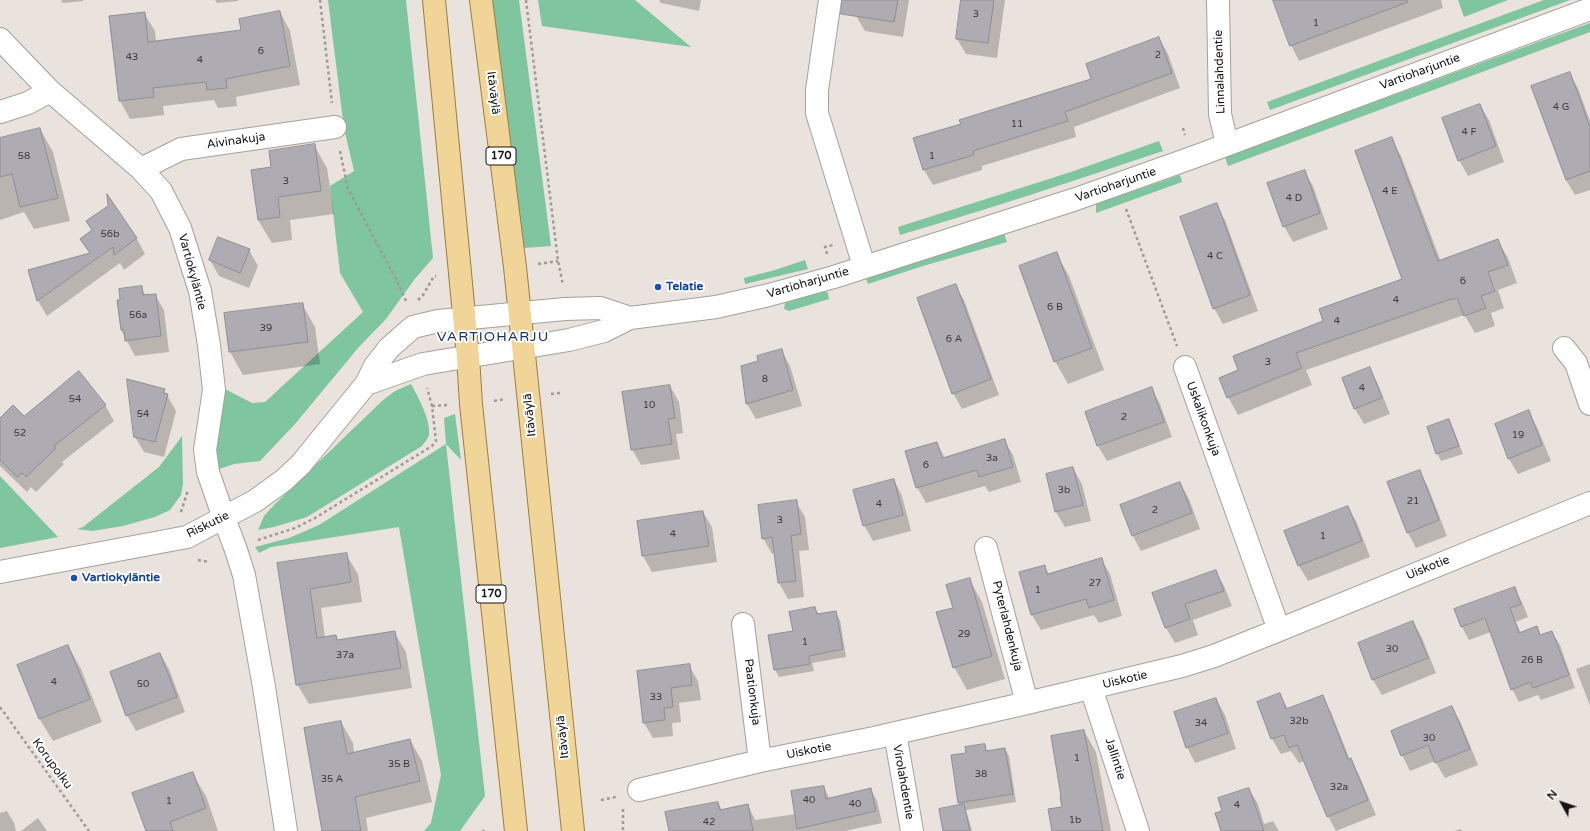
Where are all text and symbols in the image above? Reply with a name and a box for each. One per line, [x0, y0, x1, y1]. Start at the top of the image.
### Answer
house number: 3 [973, 8, 979, 20]
house number: 1 [1313, 17, 1319, 29]
street label: Linnalahdentie [1211, 30, 1229, 114]
house number: 6 [258, 45, 264, 57]
house number: 2 [1155, 49, 1161, 61]
house number: 43 [126, 51, 138, 63]
street label: Vartioharjuntie [1378, 51, 1462, 93]
house number: 4 [197, 54, 203, 66]
street label: Itäväylä [483, 70, 503, 116]
house number: 4 G [1553, 101, 1569, 113]
house number: 11 [1011, 118, 1023, 130]
house number: 4 F [1462, 126, 1476, 138]
street label: Aivinakuja [206, 130, 266, 152]
road number: 170 [486, 147, 516, 165]
house number: 58 [18, 150, 30, 162]
house number: 1 [929, 150, 935, 162]
street label: Vartioharjuntie [1074, 164, 1158, 206]
house number: 3 [283, 175, 289, 187]
house number: 4 E [1382, 185, 1398, 197]
house number: 4 D [1286, 192, 1302, 204]
house number: 56b [101, 228, 119, 240]
street label: Vartiokyläntie [175, 232, 209, 312]
house number: 4 C [1207, 250, 1223, 262]
street label: Vartioharjuntie [765, 264, 851, 302]
house number: 6 [1460, 275, 1466, 287]
place label: Telatie [666, 280, 703, 294]
marker: Telatie [653, 282, 663, 292]
house number: 4 [1393, 294, 1399, 306]
house number: 6 B [1047, 301, 1063, 313]
house number: 56a [129, 309, 147, 321]
house number: 4 [1334, 315, 1340, 327]
house number: 39 [260, 322, 272, 334]
district label: VARTIOHARJU [437, 329, 549, 345]
house number: 6 A [946, 333, 962, 345]
house number: 3 [1265, 356, 1271, 368]
house number: 8 [762, 373, 768, 385]
street label: Uskalikonkuja [1183, 380, 1223, 458]
house number: 4 [1359, 382, 1365, 394]
house number: 54 [69, 393, 81, 405]
street label: Itäväylä [521, 393, 539, 437]
house number: 10 [643, 399, 655, 411]
house number: 54 [137, 408, 149, 420]
house number: 2 [1121, 411, 1127, 423]
house number: 52 [14, 427, 26, 439]
house number: 19 [1512, 429, 1524, 441]
house number: 3a [986, 452, 998, 464]
house number: 6 [923, 459, 929, 471]
house number: 3b [1058, 484, 1070, 496]
house number: 21 [1407, 495, 1419, 507]
house number: 4 [876, 498, 882, 510]
house number: 2 [1152, 504, 1158, 516]
street label: Riskutie [184, 509, 232, 541]
house number: 3 [777, 514, 783, 526]
house number: 4 [670, 528, 676, 540]
house number: 1 [1320, 530, 1326, 542]
street label: Uiskotie [1404, 553, 1452, 583]
place label: Vartiokyläntie [82, 571, 160, 585]
marker: Vartiokyläntie [69, 573, 79, 583]
house number: 27 [1089, 577, 1101, 589]
street label: Pyterlahdenkuja [989, 579, 1025, 673]
house number: 1 [1035, 584, 1041, 596]
road number: 170 [476, 585, 506, 603]
house number: 29 [958, 628, 970, 640]
house number: 1 [802, 636, 808, 648]
house number: 30 [1386, 643, 1398, 655]
house number: 37a [336, 649, 354, 661]
house number: 26 B [1521, 654, 1543, 666]
street label: Paationkuja [741, 658, 763, 726]
street label: Uiskotie [1101, 668, 1149, 692]
house number: 4 [51, 676, 57, 688]
house number: 50 [137, 678, 149, 690]
house number: 33 [650, 691, 662, 703]
street label: Itäväylä [554, 715, 572, 759]
house number: 32b [1290, 715, 1308, 727]
house number: 34 [1195, 717, 1207, 729]
house number: 30 [1423, 732, 1435, 744]
street label: Korupolku [29, 736, 75, 792]
street label: Jallintie [1102, 736, 1128, 782]
street label: Uiskotie [785, 740, 833, 762]
street label: Virolahdentie [889, 743, 917, 821]
house number: 1 [1074, 752, 1080, 764]
house number: 35 B [388, 758, 410, 770]
house number: 38 [975, 768, 987, 780]
house number: 35 A [321, 773, 343, 785]
house number: 32a [1330, 781, 1348, 793]
north arrow [1542, 783, 1582, 823]
text: N [1545, 787, 1560, 803]
house number: 40 [803, 794, 815, 806]
house number: 1 [166, 795, 172, 807]
house number: 40 [849, 798, 861, 810]
house number: 4 [1234, 799, 1240, 811]
house number: 1b [1069, 814, 1081, 826]
house number: 42 [703, 816, 715, 828]

